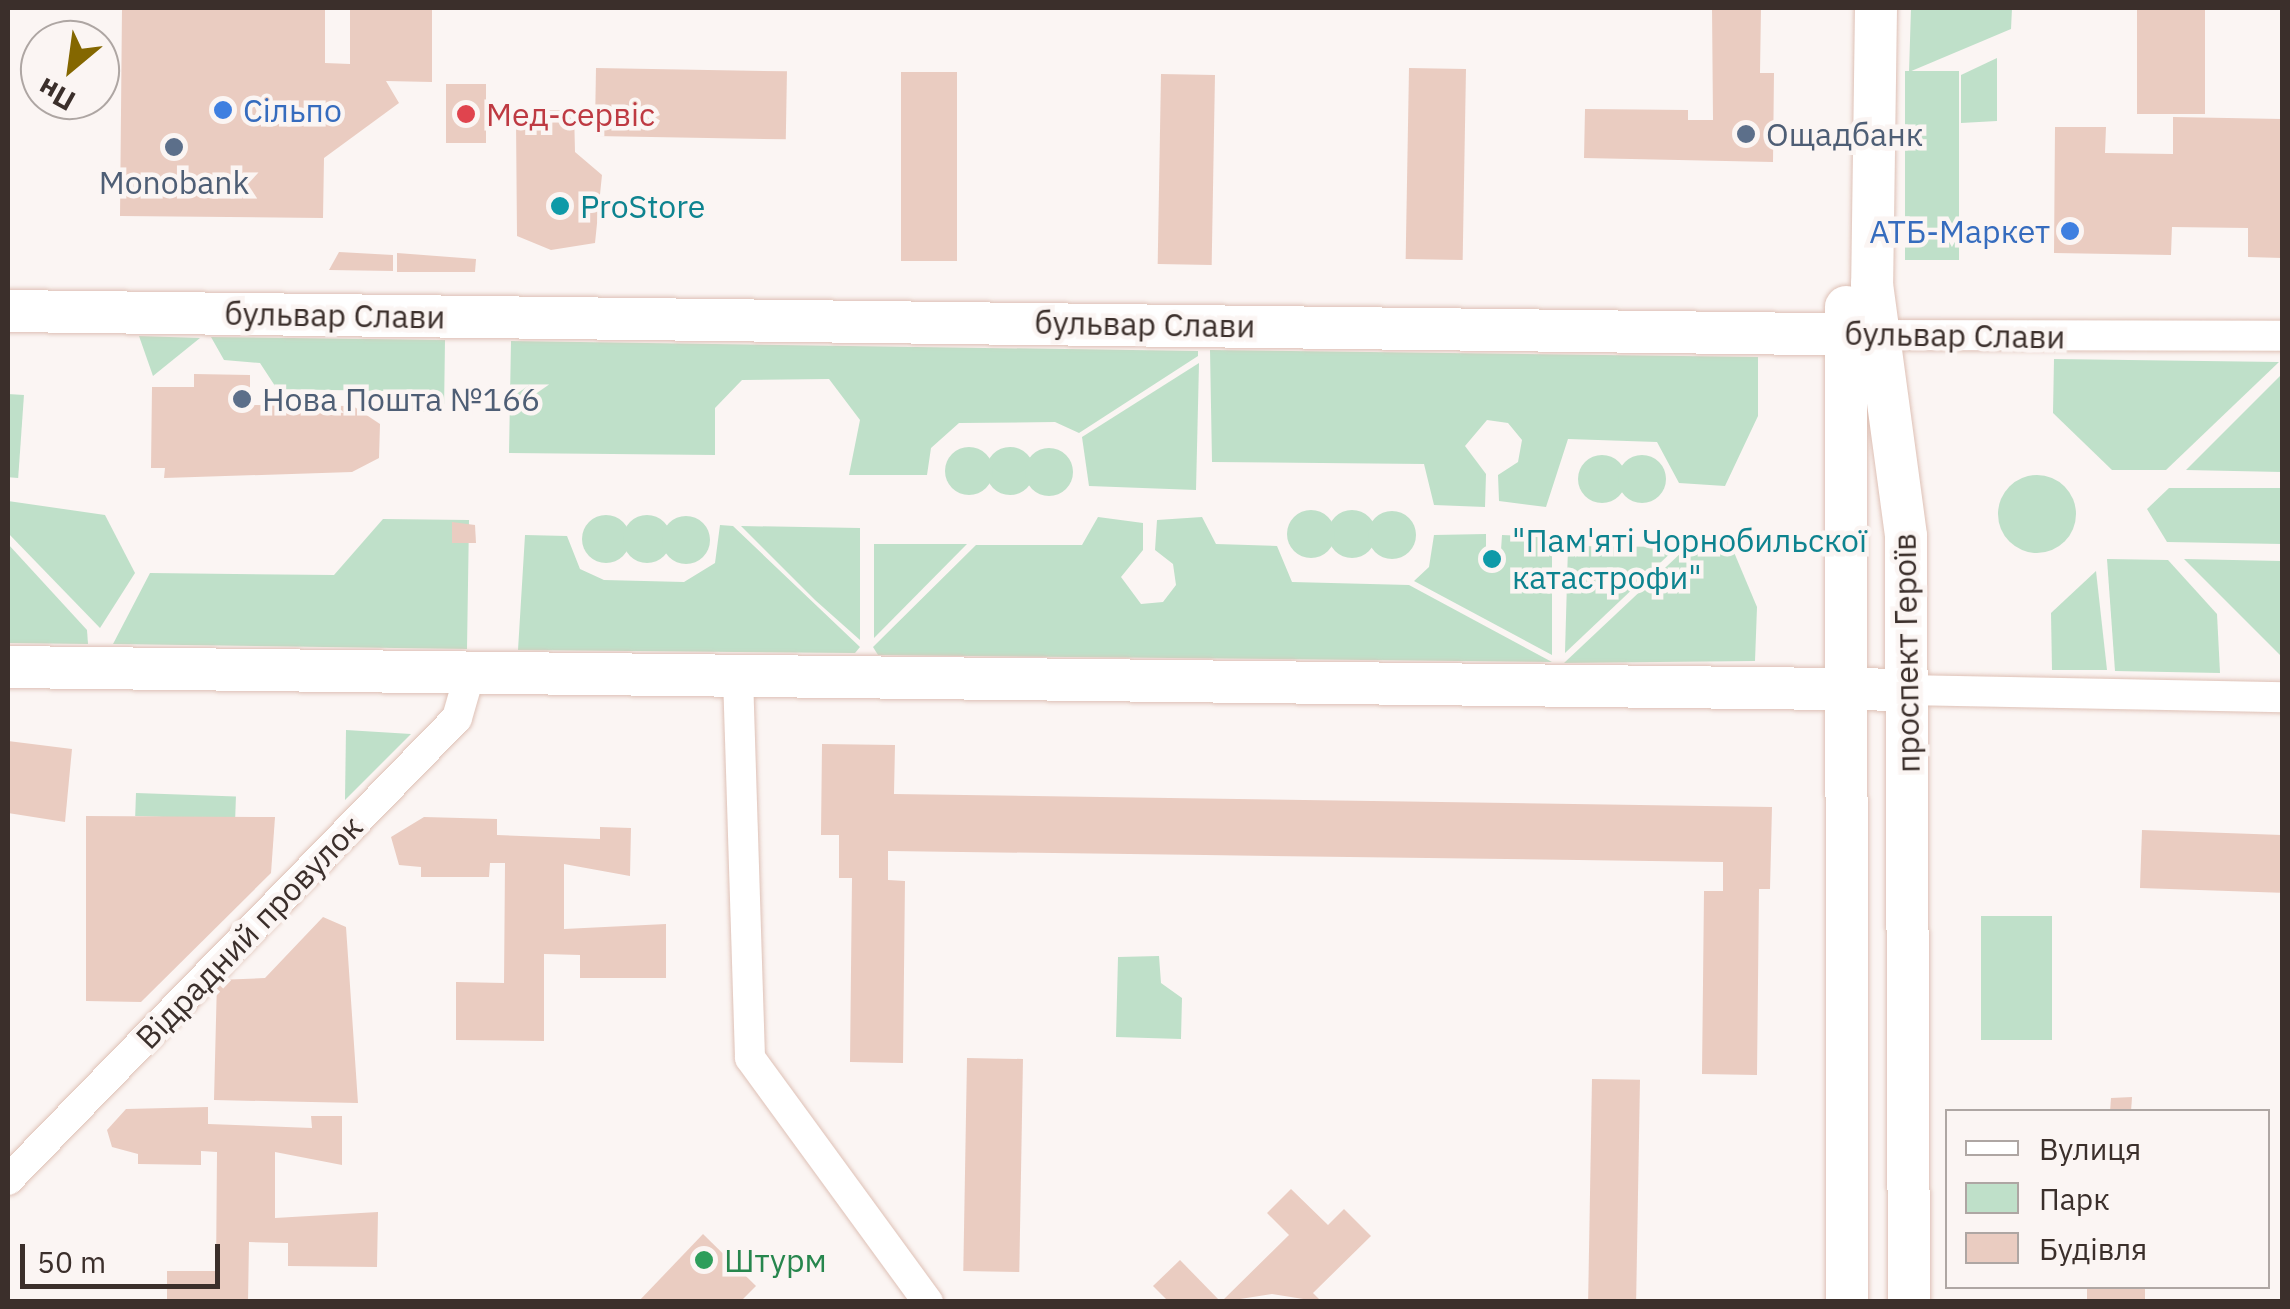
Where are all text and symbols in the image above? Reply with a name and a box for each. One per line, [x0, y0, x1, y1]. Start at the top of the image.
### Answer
north arrow [20, 20, 120, 120]
text: Пн [31, 70, 81, 120]
place label: Сільпо [243, 91, 342, 129]
place label: Мед-сервіс [486, 95, 655, 133]
marker: Сільпо [212, 99, 234, 121]
marker: Мед-сервіс [455, 103, 477, 125]
place label: Ощадбанк [1766, 115, 1923, 153]
marker: Ощадбанк [1735, 123, 1757, 145]
marker: Monobank [163, 136, 185, 158]
place label: Monobank [99, 163, 249, 201]
place label: ProStore [580, 187, 705, 225]
marker: ProStore [549, 195, 571, 217]
place label: АТБ-Маркет [1869, 212, 2050, 250]
marker: АТБ-Маркет [2059, 220, 2081, 242]
street label: бульвар Слави [224, 294, 446, 336]
street label: бульвар Слави [1034, 303, 1256, 345]
street label: бульвар Слави [1844, 314, 2066, 356]
place label: Нова Пошта №166 [262, 380, 540, 418]
marker: Нова Пошта №166 [231, 388, 253, 410]
place label: "Пам'яті Чорнобильскої катастрофи" [1512, 522, 1867, 597]
street label: проспект Героїв [1885, 533, 1927, 773]
marker: "Пам'яті Чорнобильскої катастрофи" [1481, 548, 1503, 570]
street label: Відрадний провулок [128, 808, 370, 1056]
legend [1945, 1109, 2270, 1289]
text: Вулиця [2039, 1129, 2141, 1168]
text: Парк [2039, 1179, 2110, 1218]
scale bar [25, 1224, 225, 1286]
text: Будівля [2039, 1229, 2147, 1268]
place label: Штурм [724, 1241, 827, 1279]
text: 50 m [37, 1242, 106, 1281]
marker: Штурм [693, 1249, 715, 1271]

